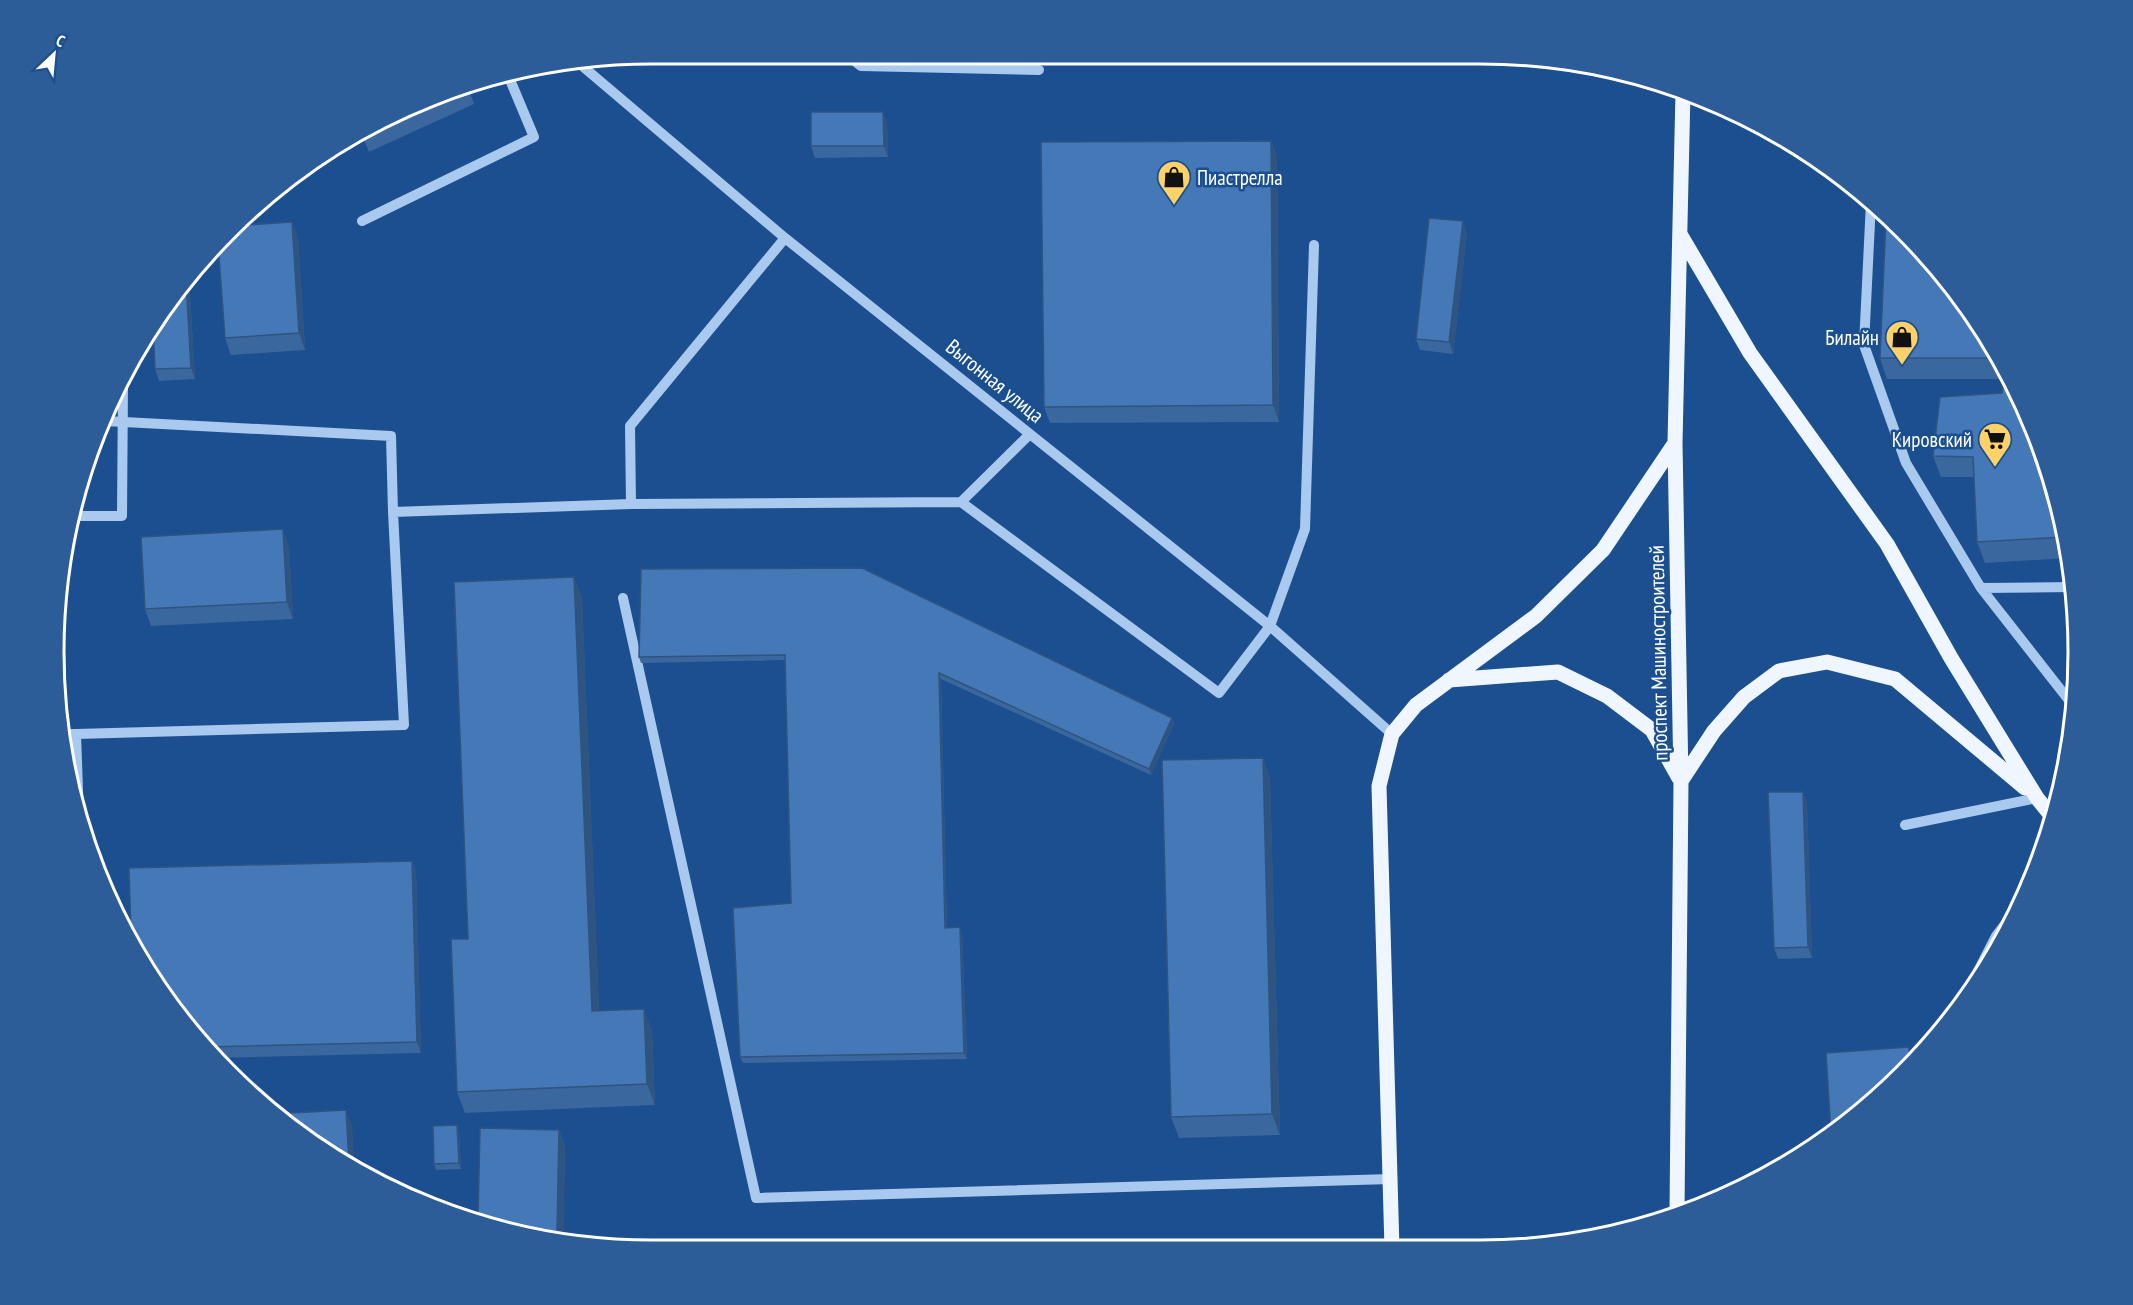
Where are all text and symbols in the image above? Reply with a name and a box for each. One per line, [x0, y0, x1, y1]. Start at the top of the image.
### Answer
north arrow [24, 24, 84, 84]
text: С [53, 30, 69, 51]
shop icon: Пиастрелла [1156, 159, 1192, 206]
place label: Пиастрелла [1197, 164, 1283, 191]
shop icon: Билайн [1884, 319, 1920, 366]
place label: Билайн [1825, 324, 1879, 351]
street label: Выгонная улица [940, 333, 1050, 429]
supermarket icon: Кировский [1977, 421, 2013, 468]
place label: Кировский [1892, 426, 1972, 453]
street label: проспект Машиностроителей [1643, 545, 1673, 761]

